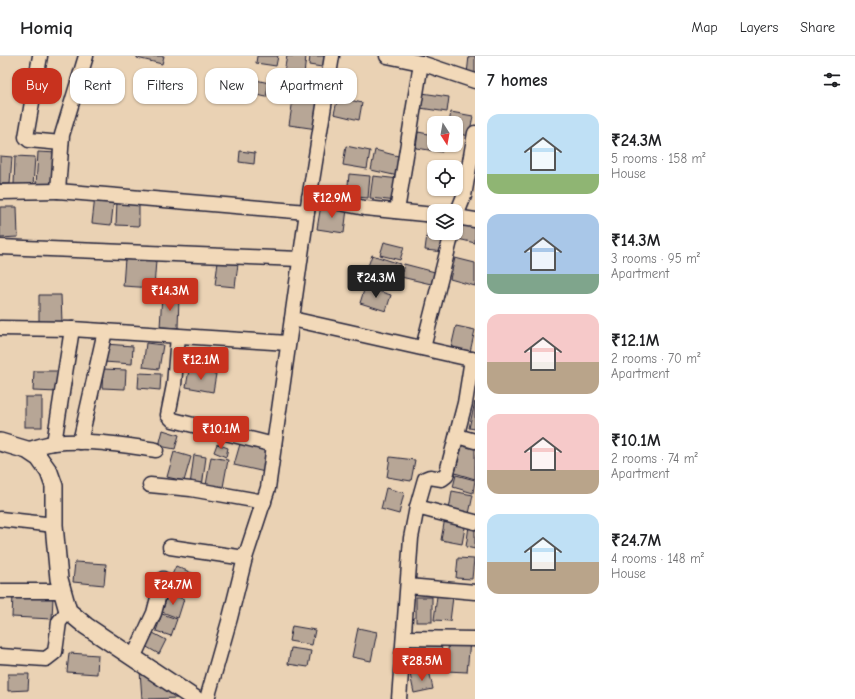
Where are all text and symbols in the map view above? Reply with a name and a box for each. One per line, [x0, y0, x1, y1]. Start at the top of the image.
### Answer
text: Homiq [20, 17, 73, 39]
text: Map [691, 19, 718, 36]
text: Layers [740, 19, 778, 36]
text: Share [800, 19, 835, 36]
chip: Buy [12, 68, 62, 104]
chip: Rent [70, 68, 125, 104]
chip: Filters [133, 68, 197, 104]
chip: New [205, 68, 258, 104]
chip: Apartment [266, 68, 357, 104]
icon: filters [821, 69, 843, 91]
text: 7 homes [487, 71, 548, 90]
north arrow [427, 116, 463, 152]
map controls [427, 116, 463, 240]
icon: home [519, 130, 567, 178]
text: ₹24.3M [611, 131, 662, 150]
text: 5 rooms · 158 m² [611, 151, 705, 166]
button: locate [427, 160, 463, 196]
text: House [611, 166, 646, 181]
pin: ₹12.9M [299, 185, 365, 219]
text: ₹12.9M [313, 190, 351, 205]
button: layers [427, 204, 463, 240]
icon: home [519, 230, 567, 278]
text: ₹14.3M [611, 231, 660, 250]
text: 3 rooms · 95 m² [611, 251, 700, 266]
pin: ₹24.3M [343, 265, 409, 299]
text: Apartment [611, 266, 669, 281]
text: ₹24.3M [357, 270, 395, 285]
pin: ₹14.3M [137, 278, 203, 312]
text: ₹14.3M [151, 283, 189, 298]
icon: home [519, 330, 567, 378]
text: ₹12.1M [611, 331, 659, 350]
pin: ₹12.1M [168, 347, 234, 381]
text: 2 rooms · 70 m² [611, 351, 700, 366]
text: ₹12.1M [183, 352, 219, 367]
text: Apartment [611, 366, 669, 381]
pin: ₹10.1M [188, 416, 254, 450]
text: ₹10.1M [202, 421, 240, 436]
icon: home [519, 430, 567, 478]
text: ₹10.1M [611, 431, 661, 450]
text: 2 rooms · 74 m² [611, 451, 698, 466]
text: Apartment [611, 466, 669, 481]
icon: home [519, 530, 567, 578]
text: ₹24.7M [611, 531, 661, 550]
text: 4 rooms · 148 m² [611, 551, 704, 566]
text: House [611, 566, 646, 581]
pin: ₹24.7M [140, 572, 206, 606]
text: ₹24.7M [154, 577, 192, 592]
pin: ₹28.5M [389, 648, 455, 682]
text: ₹28.5M [402, 653, 442, 668]

